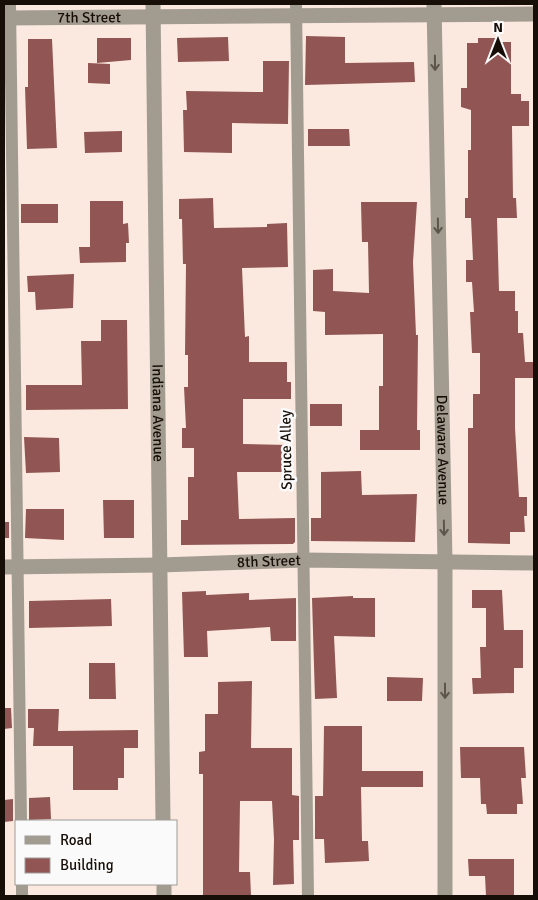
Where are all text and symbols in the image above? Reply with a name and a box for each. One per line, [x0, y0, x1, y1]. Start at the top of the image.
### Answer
street label: 7th Street [57, 8, 121, 27]
north arrow [473, 15, 523, 65]
text: N [493, 19, 503, 36]
one-way arrow [430, 54, 440, 71]
one-way arrow [433, 217, 443, 233]
street label: Indiana Avenue [148, 364, 168, 462]
street label: Delaware Avenue [433, 395, 453, 505]
street label: Spruce Alley [276, 410, 296, 490]
one-way arrow [440, 520, 449, 536]
street label: 8th Street [237, 551, 301, 571]
one-way arrow [440, 682, 450, 698]
legend [15, 820, 178, 885]
text: Road [60, 831, 92, 849]
text: Building [60, 856, 114, 874]

